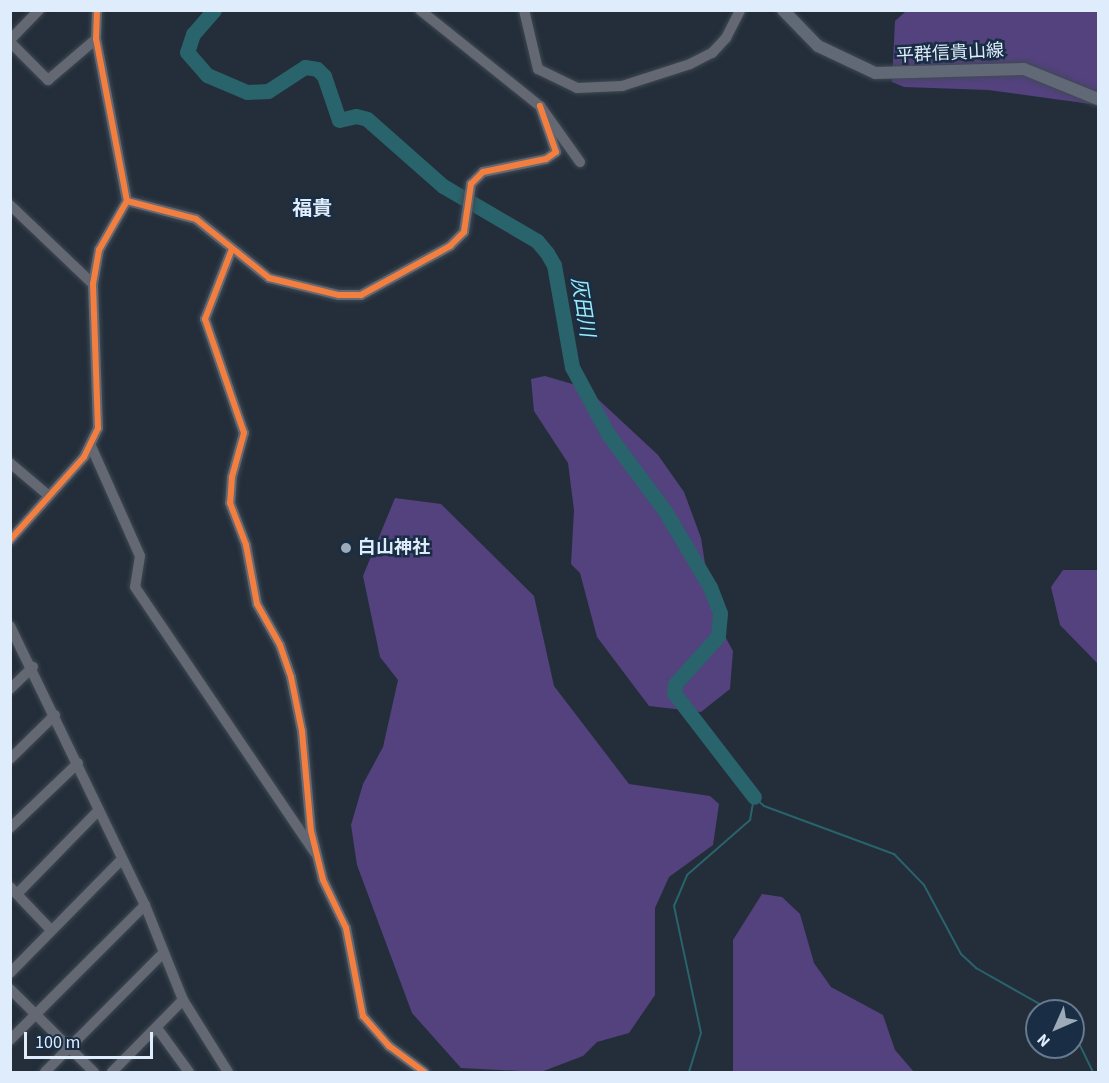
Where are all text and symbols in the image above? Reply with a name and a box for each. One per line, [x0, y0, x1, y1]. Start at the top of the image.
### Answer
street label: 平群信貴山線 [896, 40, 1004, 68]
district label: 福貴 [292, 197, 332, 221]
water label: 灰田川 [565, 275, 599, 339]
place label: 白山神社 [358, 537, 430, 559]
marker: 白山神社 [339, 541, 353, 555]
north arrow [1025, 999, 1085, 1059]
scale bar [27, 1020, 156, 1058]
text: N [1032, 1029, 1055, 1052]
text: 100 m [35, 1030, 80, 1055]

